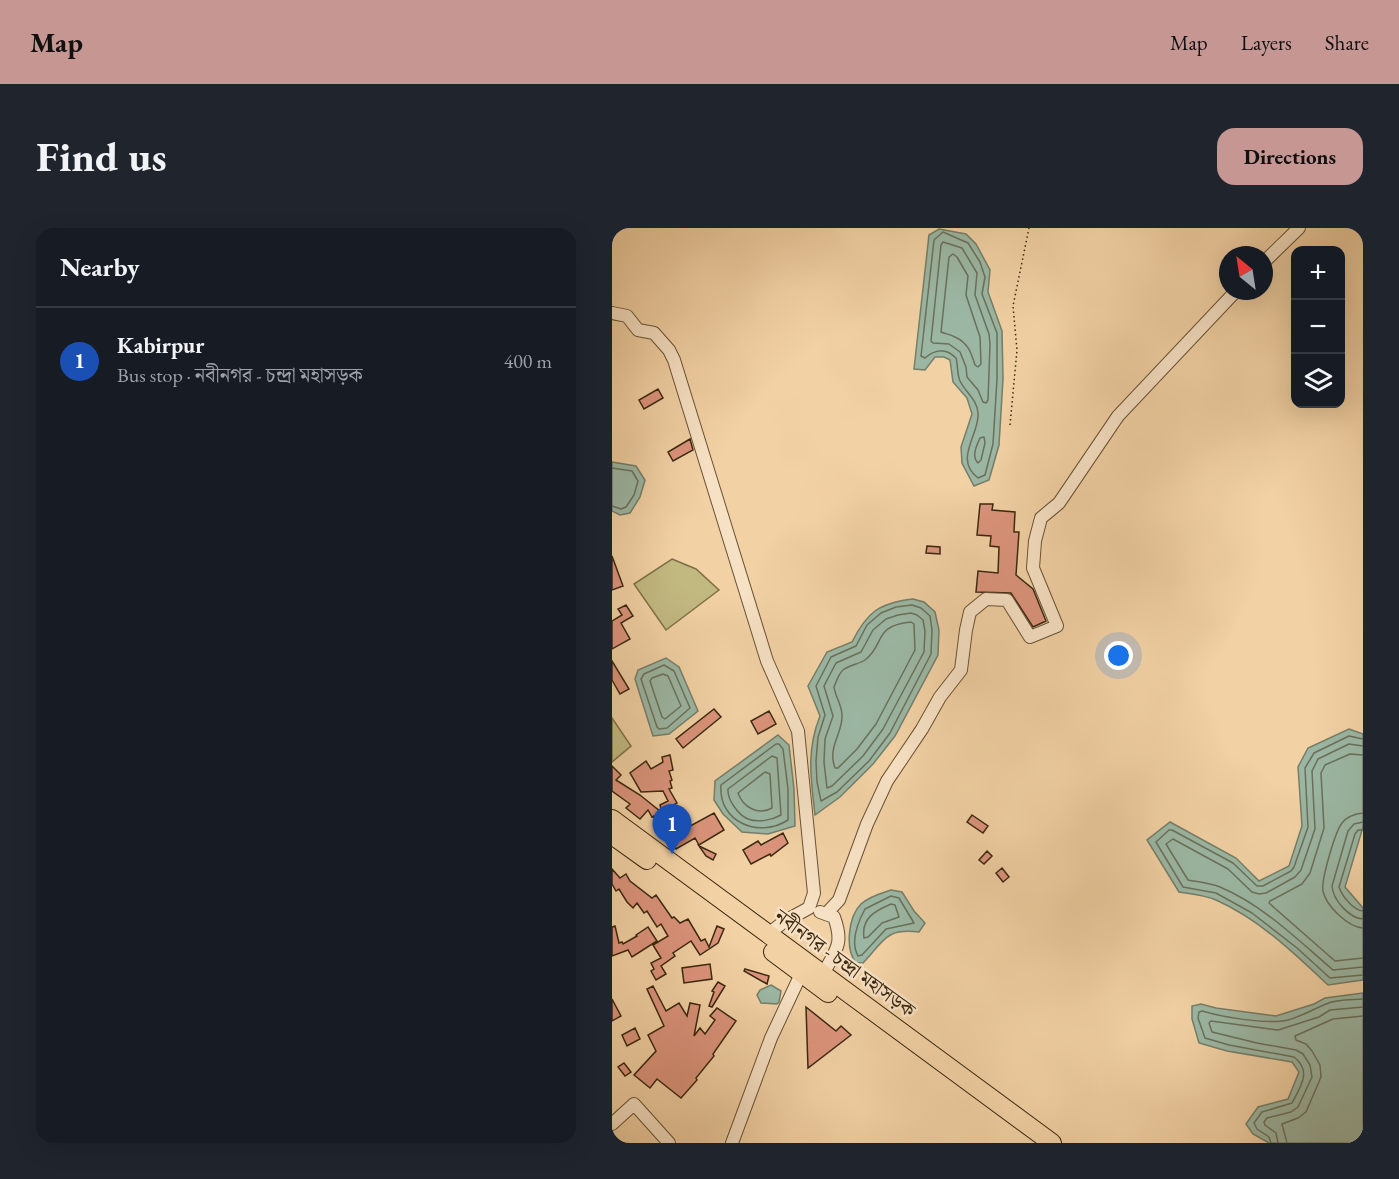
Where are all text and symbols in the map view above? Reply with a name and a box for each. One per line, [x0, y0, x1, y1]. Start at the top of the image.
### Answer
text: Map [30, 24, 83, 60]
text: Map [1170, 29, 1208, 56]
text: Layers [1241, 29, 1292, 56]
text: Share [1325, 29, 1369, 56]
button: Directions [1217, 128, 1363, 185]
text: Find us [36, 129, 167, 184]
north arrow [1219, 246, 1273, 300]
map controls [1291, 246, 1345, 408]
button: + [1291, 246, 1345, 300]
text: Nearby [60, 250, 140, 284]
button: − [1291, 300, 1345, 354]
text: Kabirpur [117, 331, 204, 360]
text: 1 [74, 348, 85, 374]
text: 400 m [504, 348, 552, 374]
button: layers [1291, 354, 1345, 408]
text: Bus stop · নবীনগর - চন্দ্রা মহাসড়ক [117, 362, 363, 388]
your location [1104, 641, 1133, 670]
pin: 1 [652, 804, 692, 854]
street label: নবীনগর - চন্দ্রা মহাসড়ক [769, 903, 921, 1023]

